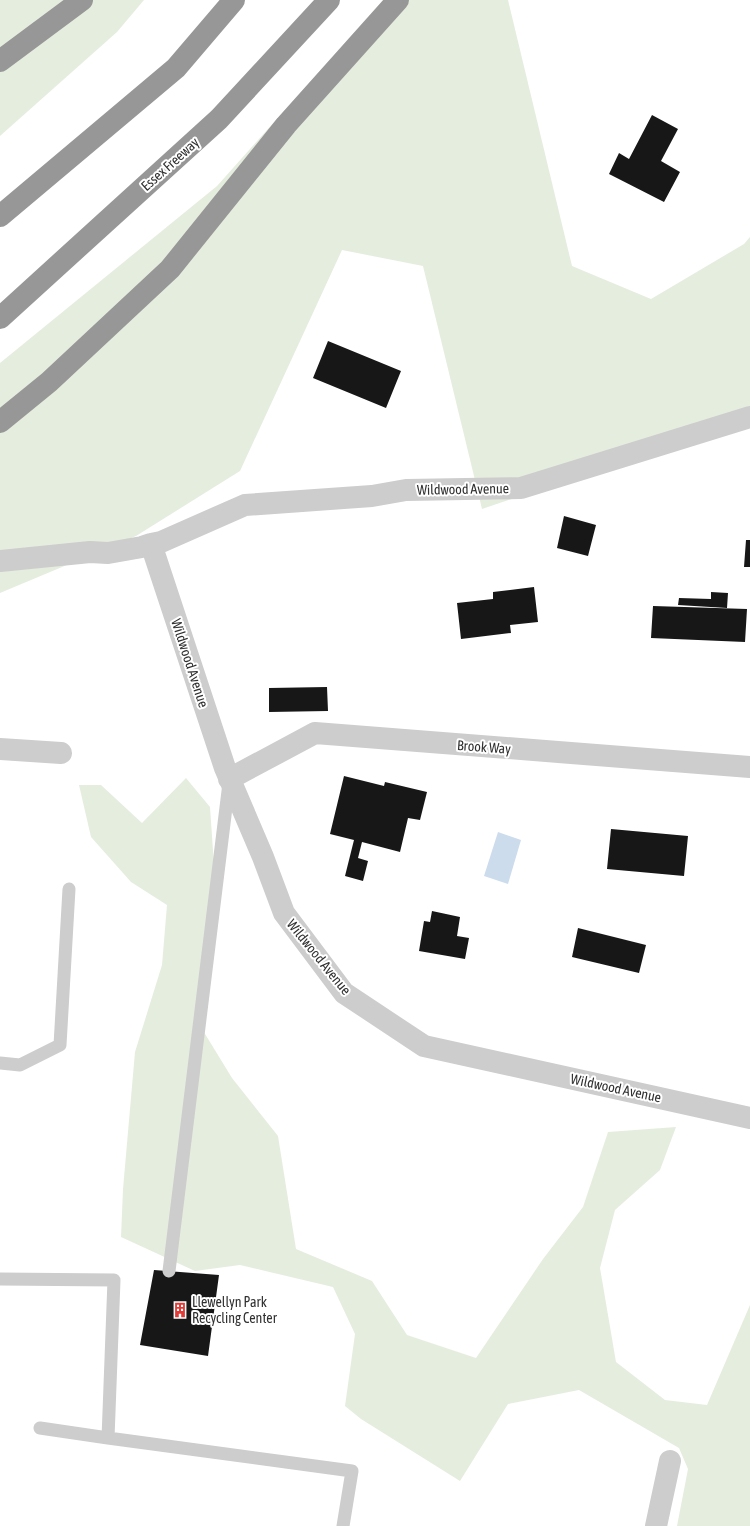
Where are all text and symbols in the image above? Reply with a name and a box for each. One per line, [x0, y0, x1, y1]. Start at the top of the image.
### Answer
street label: Essex Freeway [138, 134, 202, 194]
street label: Wildwood Avenue [417, 480, 509, 498]
street label: Wildwood Avenue [168, 617, 212, 709]
street label: Brook Way [456, 737, 512, 757]
street label: Wildwood Avenue [284, 916, 354, 998]
street label: Wildwood Avenue [569, 1071, 663, 1105]
place label: Llewellyn Park Recycling Center [192, 1294, 278, 1326]
building icon: Llewellyn Park Recycling Center [171, 1301, 189, 1319]

